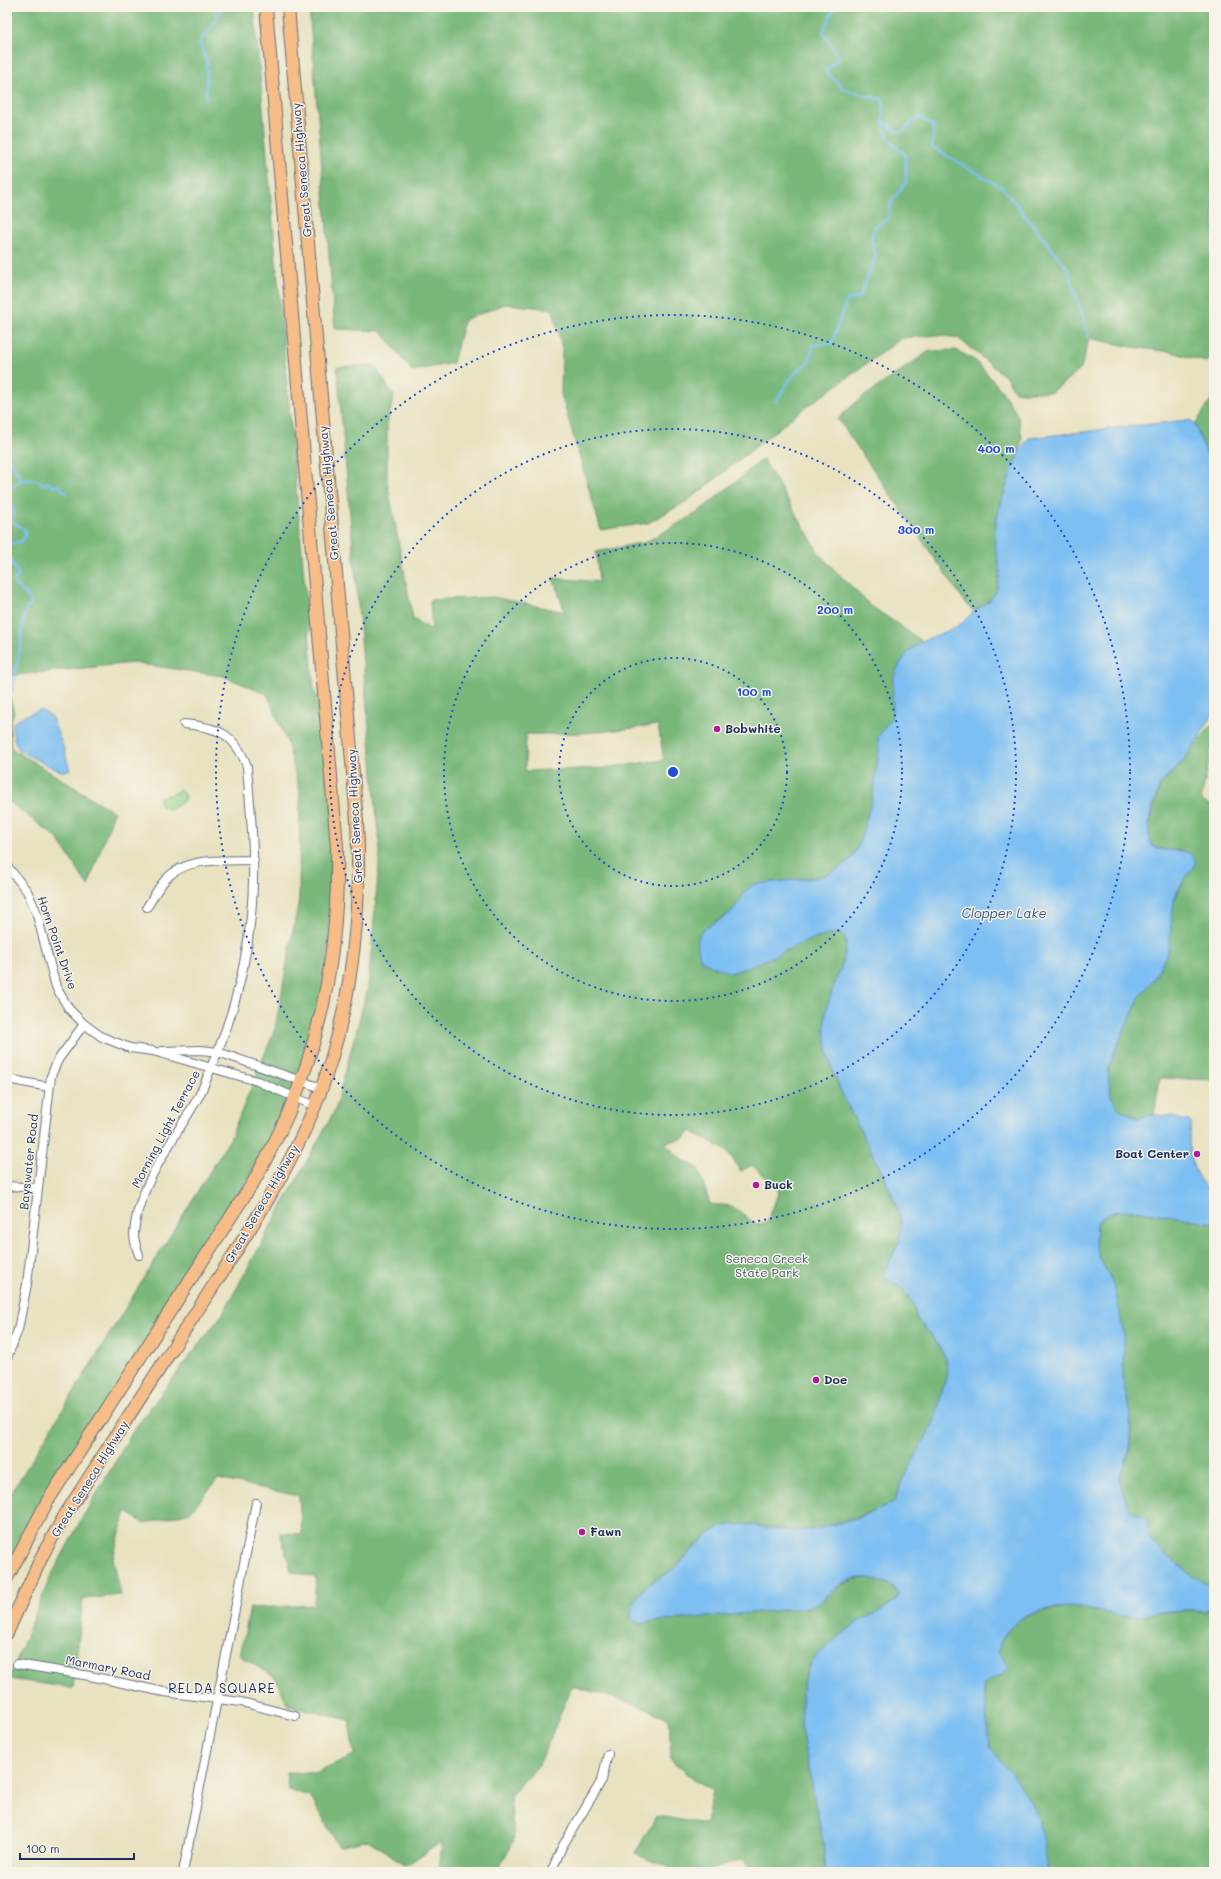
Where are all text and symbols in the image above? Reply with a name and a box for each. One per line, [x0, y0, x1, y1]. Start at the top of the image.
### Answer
street label: Great Seneca Highway [287, 102, 315, 238]
street label: Great Seneca Highway [314, 425, 342, 561]
text: 400 m [978, 440, 1014, 456]
text: 300 m [898, 521, 934, 537]
text: 200 m [817, 601, 853, 617]
text: 100 m [737, 683, 771, 699]
place label: Bobwhite [725, 720, 781, 736]
marker: Bobwhite [712, 724, 722, 734]
street label: Great Seneca Highway [342, 748, 366, 884]
centre of rings [666, 765, 680, 779]
street label: Horn Point Drive [34, 894, 81, 992]
water label: Clopper Lake [962, 904, 1046, 921]
street label: Morning Light Terrace [127, 1067, 203, 1190]
street label: Bayswater Road [15, 1113, 41, 1211]
street label: Great Seneca Highway [221, 1141, 302, 1266]
place label: Boat Center [1115, 1145, 1189, 1161]
marker: Boat Center [1192, 1149, 1202, 1159]
place label: Buck [764, 1176, 793, 1192]
marker: Buck [751, 1180, 761, 1190]
park label: Seneca Creek State Park [726, 1250, 808, 1280]
place label: Doe [824, 1371, 847, 1387]
marker: Doe [811, 1375, 821, 1385]
street label: Great Seneca Highway [47, 1417, 132, 1540]
place label: Fawn [590, 1523, 621, 1539]
marker: Fawn [577, 1527, 587, 1537]
street label: Marmary Road [64, 1651, 152, 1683]
district label: RELDA SQUARE [168, 1679, 276, 1696]
scale bar [20, 1835, 134, 1861]
text: 100 m [26, 1840, 60, 1856]

